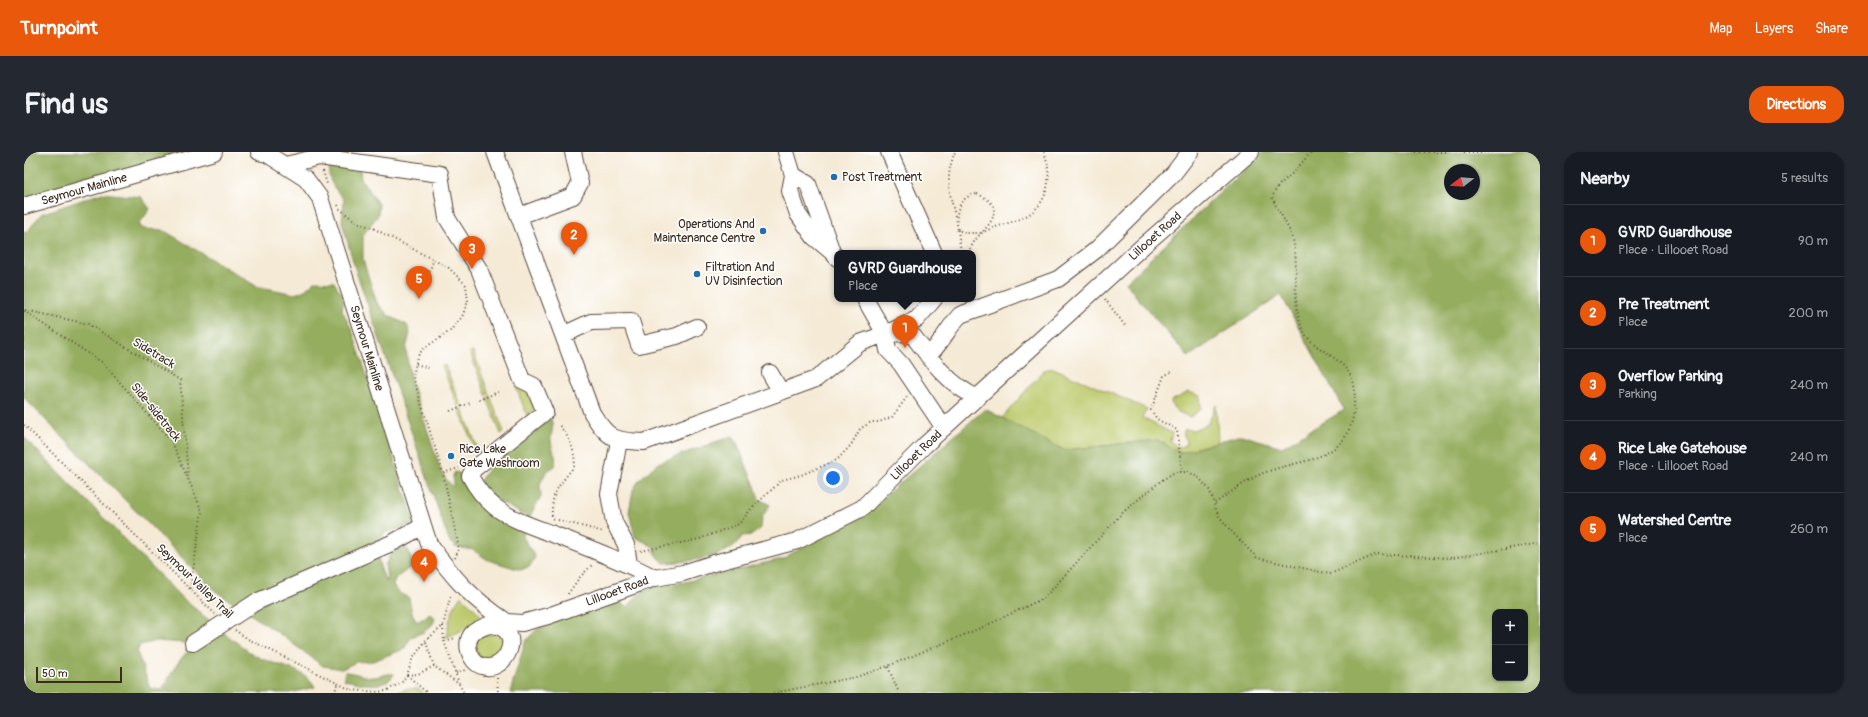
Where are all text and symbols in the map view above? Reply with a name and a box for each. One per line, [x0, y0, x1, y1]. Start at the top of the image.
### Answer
text: Turnpoint [20, 16, 98, 40]
text: Map [1710, 20, 1733, 37]
text: Layers [1755, 20, 1793, 37]
text: Share [1815, 20, 1848, 37]
button: Directions [1749, 86, 1844, 123]
text: Find us [24, 87, 108, 122]
north arrow [1444, 164, 1480, 200]
text: Nearby [1580, 168, 1629, 189]
street label: Seymour Mainline [39, 170, 129, 209]
place label: Post Treatment [842, 170, 922, 185]
text: 5 results [1781, 170, 1828, 186]
marker: Post Treatment [829, 172, 839, 182]
street label: Lillooet Road [1126, 209, 1185, 264]
place label: Operations And Maintenance Centre [654, 217, 755, 246]
pin: 2 [561, 222, 587, 255]
text: GVRD Guardhouse [1618, 223, 1732, 242]
marker: Operations And Maintenance Centre [758, 226, 768, 236]
text: 1 [1590, 233, 1596, 249]
text: 90 m [1798, 233, 1828, 249]
pin: 3 [459, 236, 485, 269]
text: Place · Lillooet Road [1618, 242, 1728, 258]
popup [834, 250, 976, 302]
text: GVRD Guardhouse [848, 259, 962, 278]
place label: Filtration And UV Disinfection [705, 260, 783, 289]
pin: 5 [406, 266, 432, 299]
marker: Filtration And UV Disinfection [692, 269, 702, 279]
text: Place [848, 278, 877, 294]
text: Pre Treatment [1618, 295, 1709, 314]
street label: Seymour Mainline [346, 304, 387, 393]
text: 2 [1589, 305, 1597, 321]
text: 200 m [1789, 305, 1828, 321]
text: Place [1618, 314, 1647, 330]
pin: 1 [892, 315, 918, 348]
street label: Sidetrack [130, 335, 178, 372]
text: Overflow Parking [1618, 367, 1723, 386]
text: 3 [1589, 377, 1597, 393]
text: 240 m [1790, 377, 1828, 393]
street label: Side-sidetrack [127, 380, 184, 445]
text: Parking [1618, 386, 1657, 402]
street label: Lillooet Road [888, 427, 945, 484]
text: Rice Lake Gatehouse [1618, 439, 1747, 458]
place label: Rice Lake Gate Washroom [459, 442, 540, 471]
text: 4 [1589, 449, 1597, 465]
text: 240 m [1790, 449, 1828, 465]
marker: Rice Lake Gate Washroom [446, 451, 456, 461]
text: Place · Lillooet Road [1618, 458, 1728, 474]
your location [823, 468, 843, 488]
text: Watershed Centre [1618, 511, 1731, 530]
text: 5 [1589, 521, 1597, 537]
text: 260 m [1790, 521, 1828, 537]
text: Place [1618, 530, 1647, 546]
street label: Seymour Valley Trail [153, 541, 236, 622]
pin: 4 [411, 549, 437, 582]
street label: Lillooet Road [584, 573, 651, 610]
map controls [1492, 609, 1528, 681]
button: + [1492, 609, 1528, 645]
button: − [1492, 645, 1528, 681]
scale bar [36, 665, 122, 684]
text: 50 m [42, 667, 68, 680]

